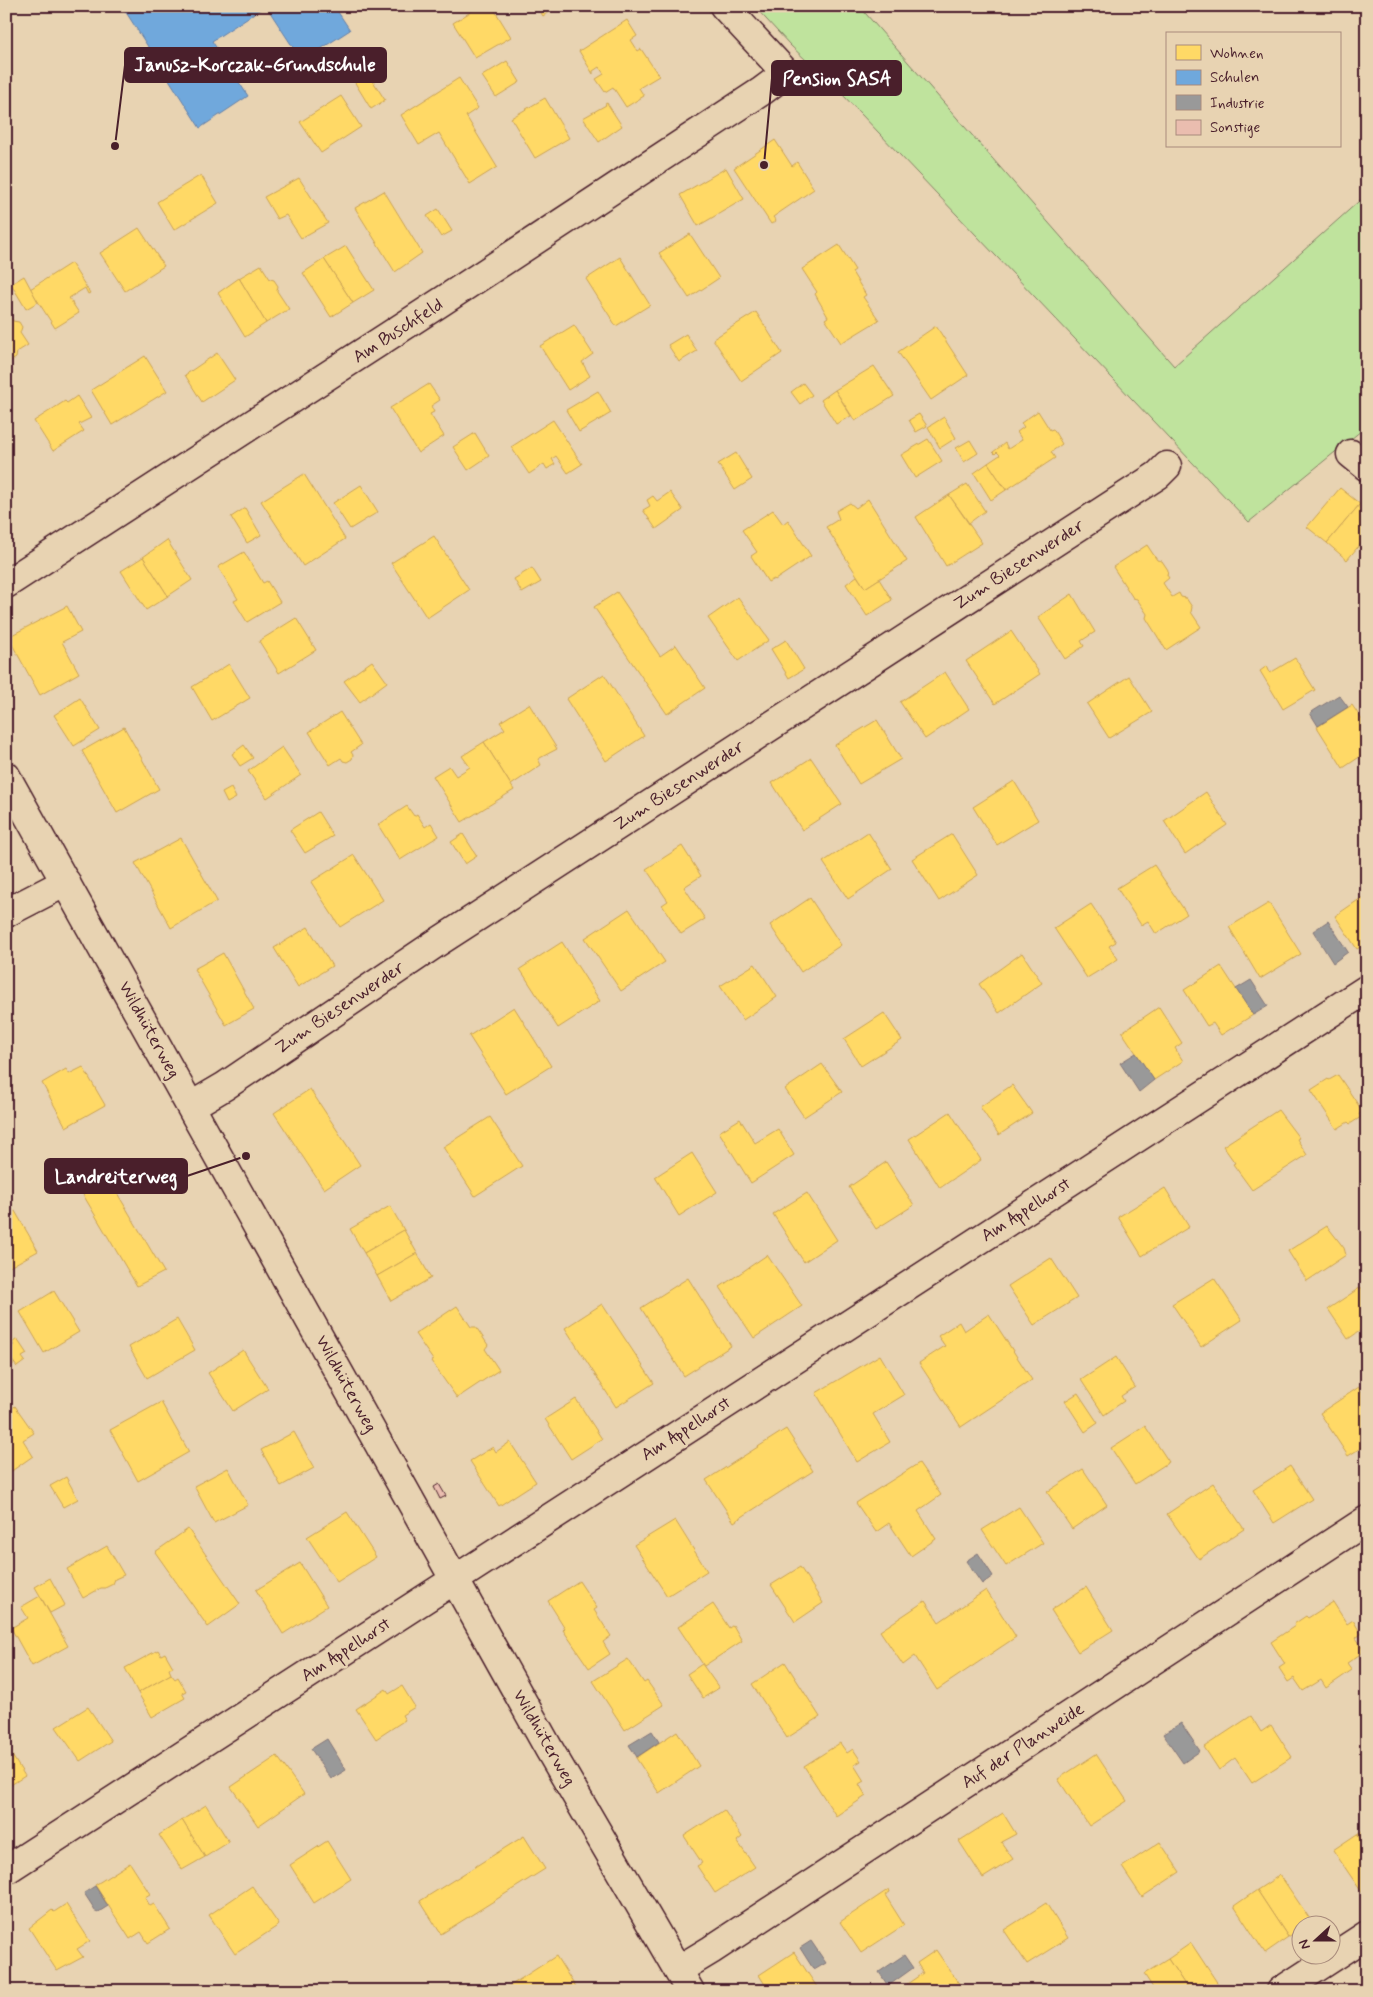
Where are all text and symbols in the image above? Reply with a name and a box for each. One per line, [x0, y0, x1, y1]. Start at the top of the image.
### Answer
legend [1166, 32, 1340, 148]
text: Wohnen [1210, 44, 1264, 64]
callout: Janusz-Korczak-Grundschule [125, 48, 386, 82]
text: Janusz-Korczak-Grundschule [134, 53, 376, 78]
callout: Pension SASA [772, 61, 901, 95]
text: Pension SASA [783, 67, 891, 92]
text: Schulen [1210, 68, 1260, 88]
text: Industrie [1210, 94, 1265, 114]
text: Sonstige [1210, 118, 1260, 138]
street label: Am Buschfeld [348, 293, 448, 369]
street label: Zum Biesenwerder [949, 514, 1089, 616]
street label: Zum Biesenwerder [609, 735, 749, 837]
street label: Zum Biesenwerder [271, 956, 410, 1060]
street label: Wildhüterweg [112, 977, 186, 1083]
callout: Landreiterweg [45, 1159, 187, 1193]
text: Landreiterweg [55, 1165, 177, 1191]
street label: Am Appelhorst [976, 1172, 1077, 1249]
street label: Wildhüterweg [309, 1331, 383, 1437]
street label: Am Appelhorst [636, 1391, 737, 1468]
street label: Am Appelhorst [296, 1612, 397, 1689]
street label: Wildhüterweg [507, 1685, 581, 1791]
street label: Auf der Planweide [957, 1697, 1089, 1795]
north arrow [1290, 1914, 1340, 1964]
text: N [1295, 1937, 1315, 1952]

